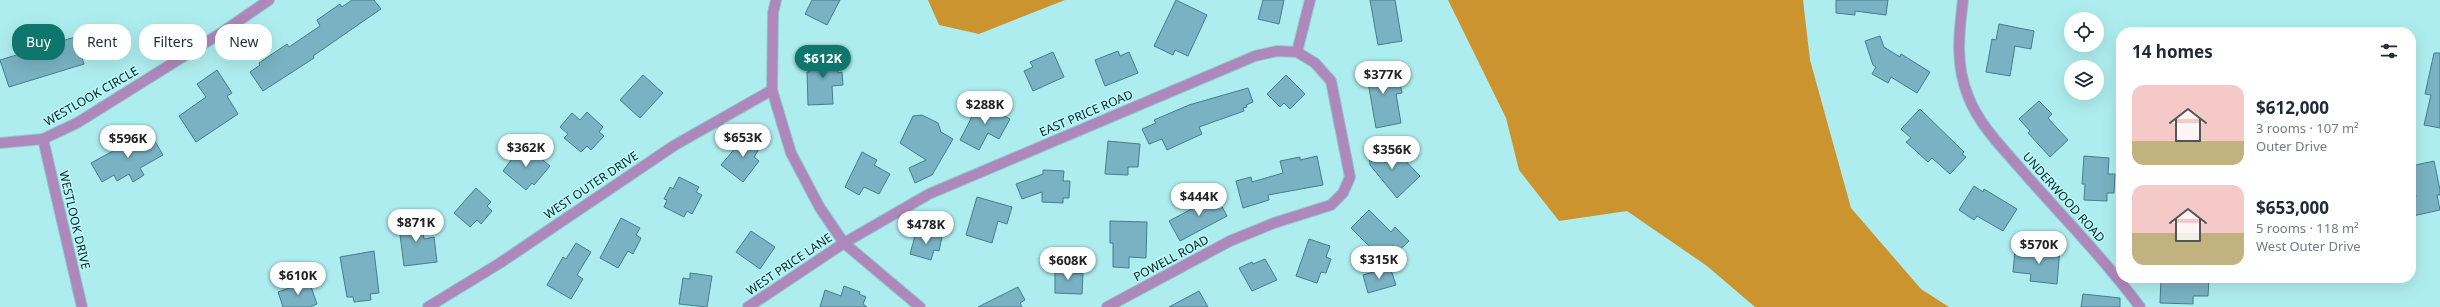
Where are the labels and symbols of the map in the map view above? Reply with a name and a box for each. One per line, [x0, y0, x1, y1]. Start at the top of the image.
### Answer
pin: $612K [795, 45, 851, 79]
pin: $377K [1355, 61, 1411, 95]
street label: WESTLOOK CIRCLE [41, 62, 141, 130]
street label: EAST PRICE ROAD [1037, 86, 1136, 140]
pin: $288K [957, 91, 1013, 125]
pin: $653K [715, 124, 771, 158]
pin: $596K [100, 125, 156, 159]
pin: $362K [498, 134, 554, 168]
pin: $356K [1364, 136, 1420, 170]
street label: WEST OUTER DRIVE [540, 147, 642, 223]
street label: UNDERWOOD ROAD [2019, 148, 2109, 246]
street label: WESTLOOK DRIVE [55, 169, 95, 271]
pin: $444K [1171, 183, 1227, 217]
pin: $871K [388, 209, 444, 243]
pin: $478K [898, 211, 954, 245]
street label: WEST PRICE LANE [743, 229, 835, 299]
street label: POWELL ROAD [1130, 231, 1212, 285]
pin: $570K [2011, 231, 2067, 265]
pin: $315K [1351, 246, 1407, 280]
pin: $608K [1040, 247, 1096, 281]
pin: $610K [270, 262, 326, 296]

